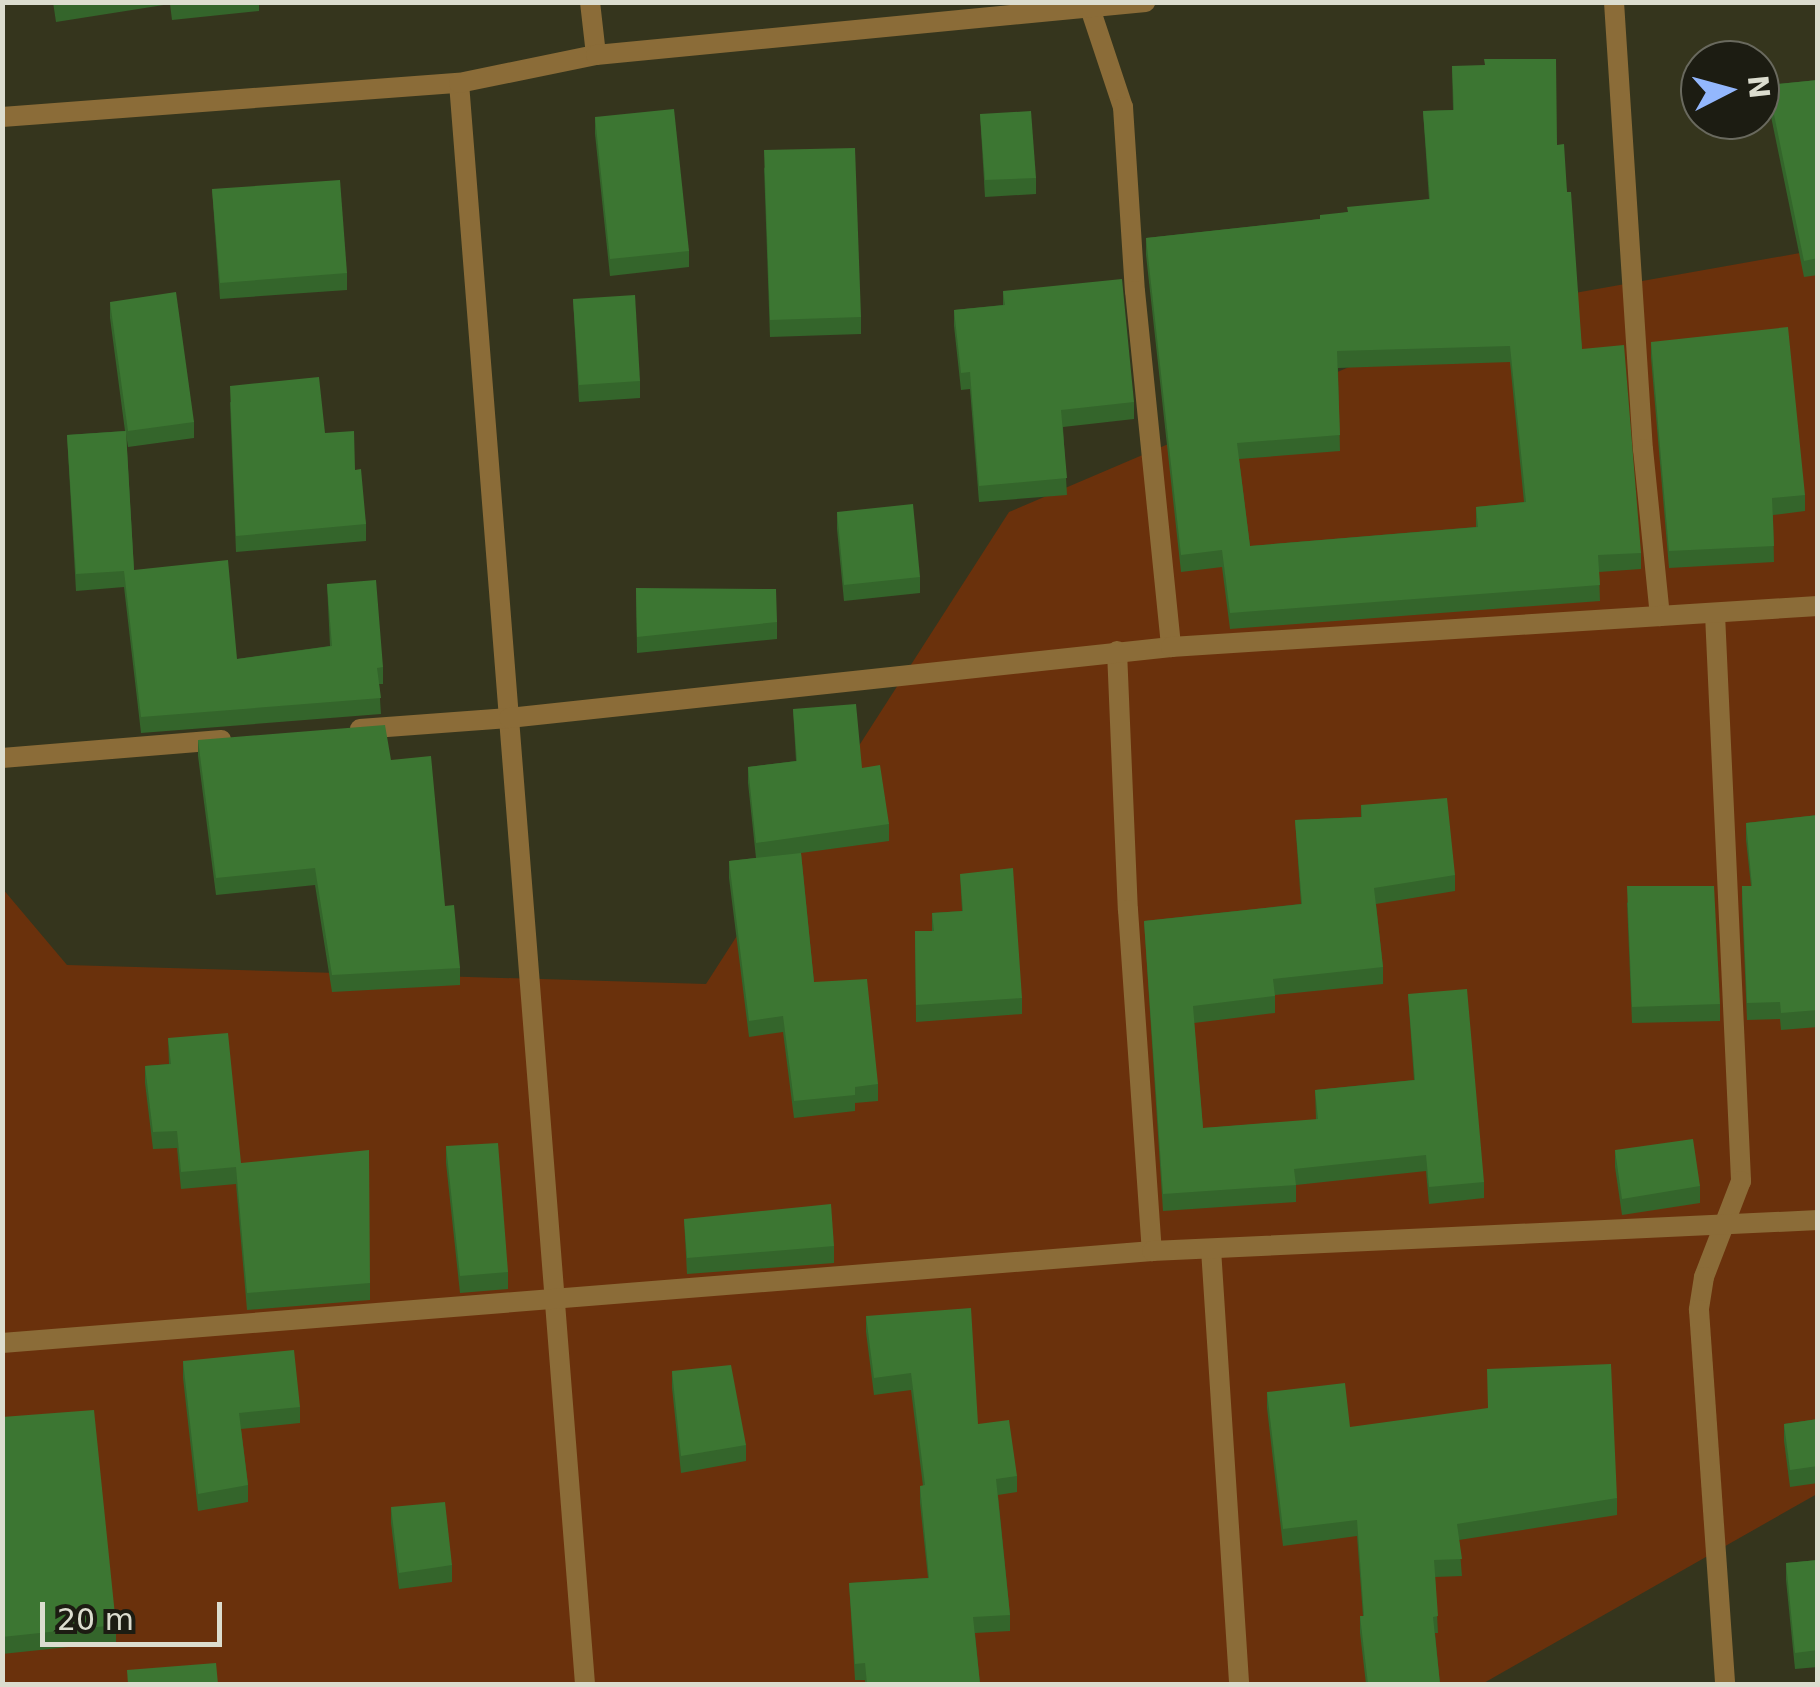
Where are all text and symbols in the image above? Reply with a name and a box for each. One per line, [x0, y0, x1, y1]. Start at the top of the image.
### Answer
north arrow [1680, 40, 1780, 140]
text: N [1741, 74, 1776, 100]
scale bar [45, 1582, 228, 1644]
text: 20 m [57, 1602, 134, 1637]

